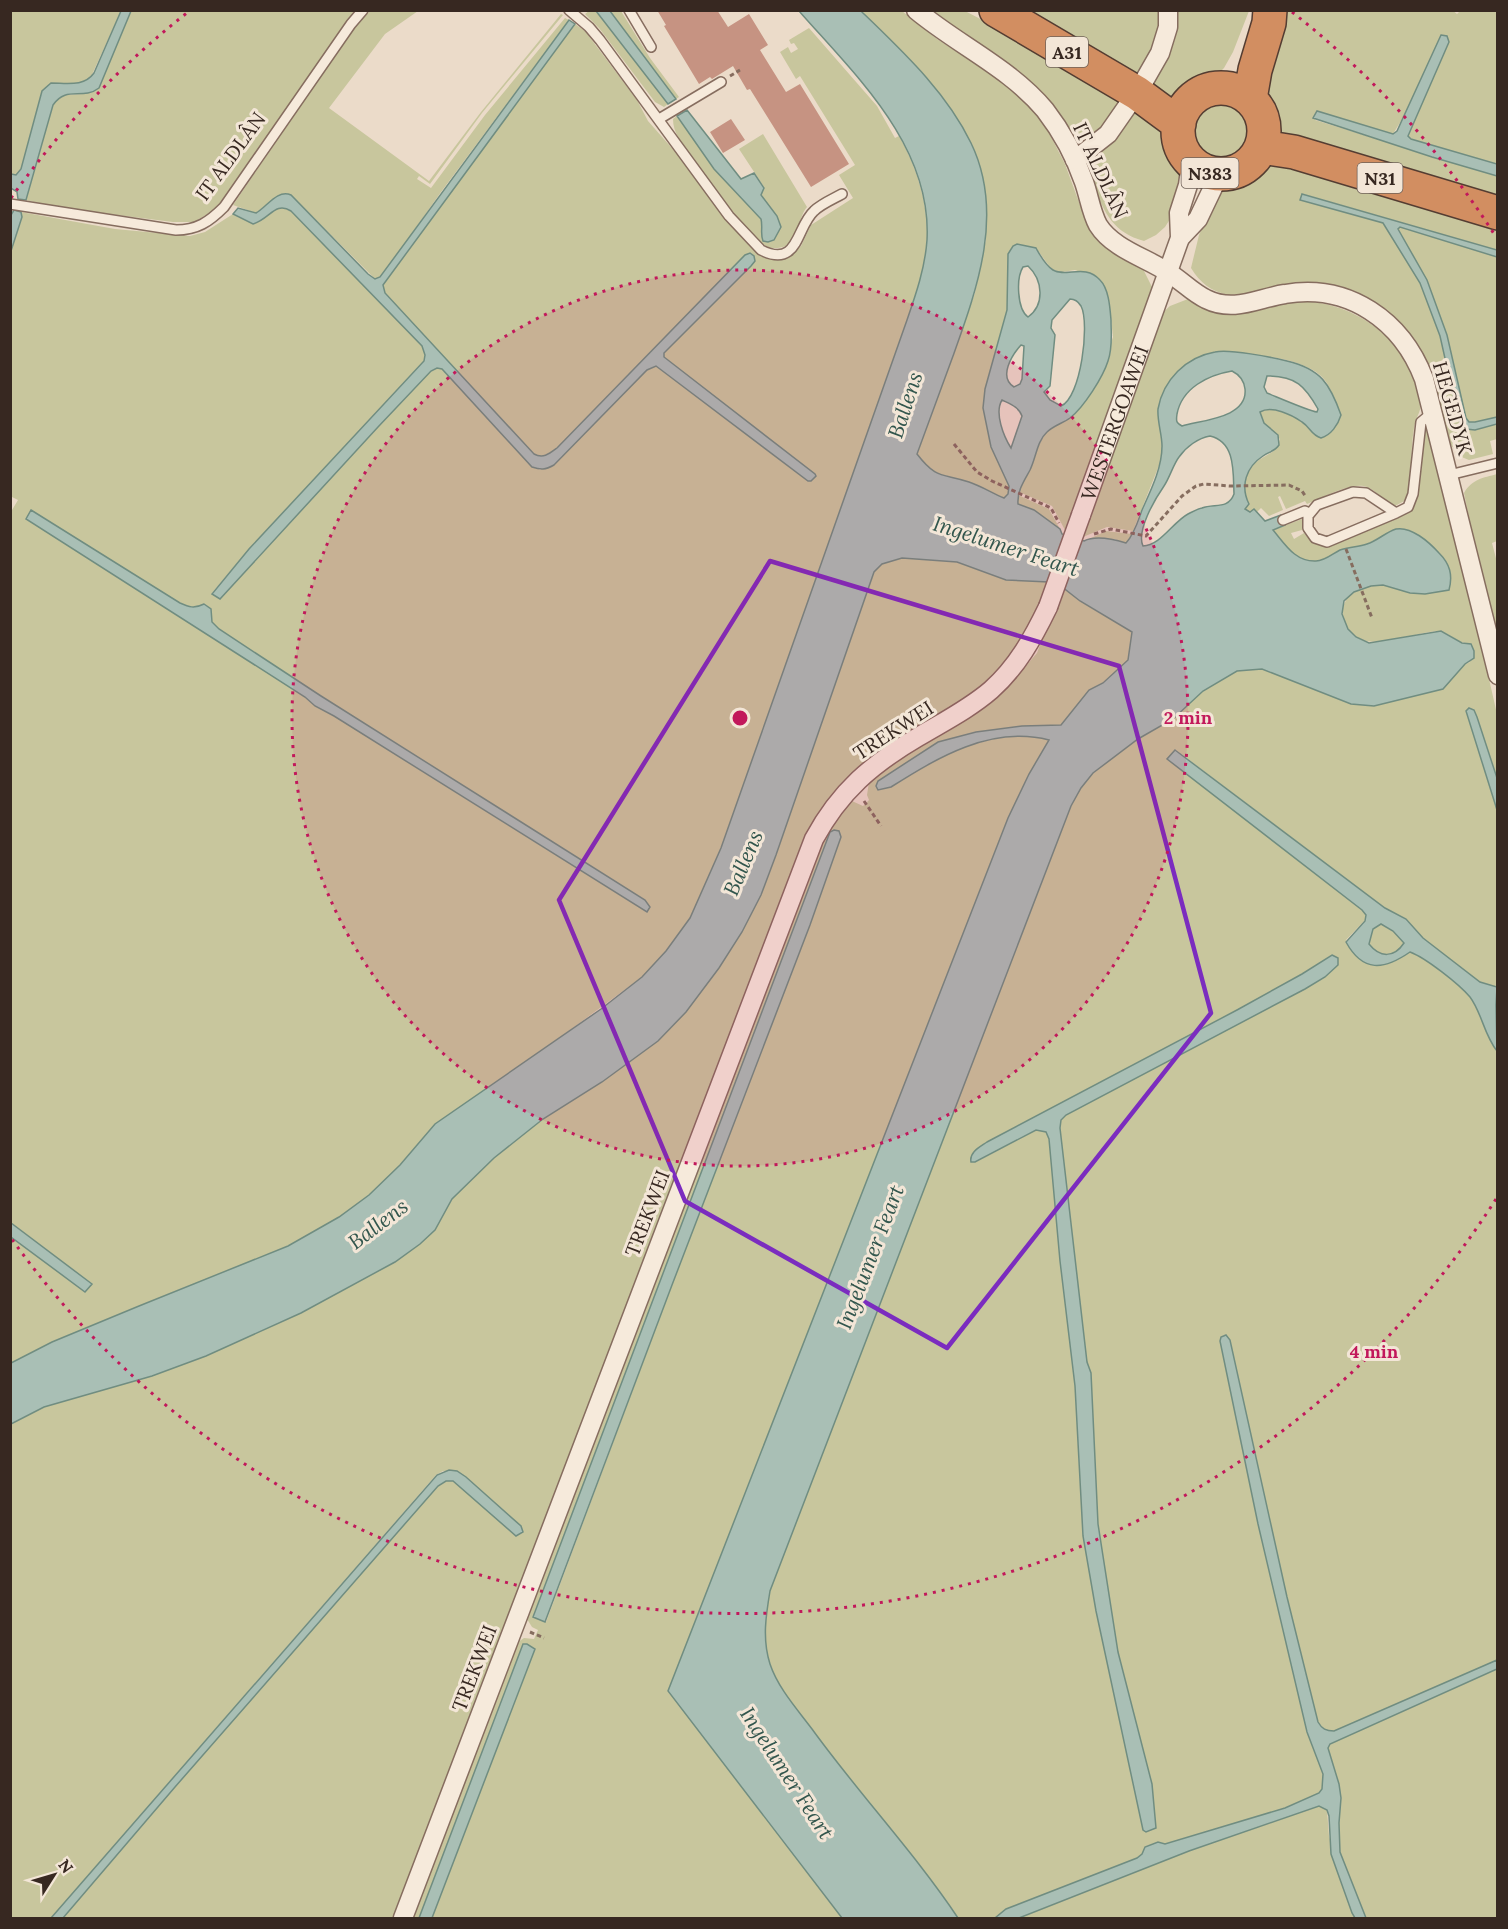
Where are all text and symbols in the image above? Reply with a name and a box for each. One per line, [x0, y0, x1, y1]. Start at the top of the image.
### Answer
road number: A31 [1046, 37, 1088, 67]
street label: IT ALDLÂN [190, 107, 270, 205]
street label: IT ALDLÂN [1068, 118, 1134, 222]
road number: N383 [1182, 158, 1238, 188]
road number: N31 [1358, 163, 1402, 193]
street label: WESTERGOAWEI [1075, 342, 1153, 504]
street label: HEGEDYK [1428, 358, 1478, 458]
water label: Ballens [882, 368, 928, 442]
water label: Ingelumer Feart [930, 510, 1083, 582]
street label: TREKWEI [848, 695, 938, 765]
text: 2 min [1164, 706, 1213, 729]
centre of rings [730, 708, 750, 728]
water label: Ballens [717, 826, 769, 900]
street label: TREKWEI [619, 1166, 675, 1260]
water label: Ingelumer Feart [830, 1181, 910, 1333]
water label: Ballens [343, 1193, 413, 1255]
text: 4 min [1350, 1340, 1399, 1363]
street label: TREKWEI [446, 1621, 502, 1715]
water label: Ingelumer Feart [734, 1702, 840, 1844]
north arrow [24, 1845, 84, 1905]
text: N [54, 1855, 78, 1877]

